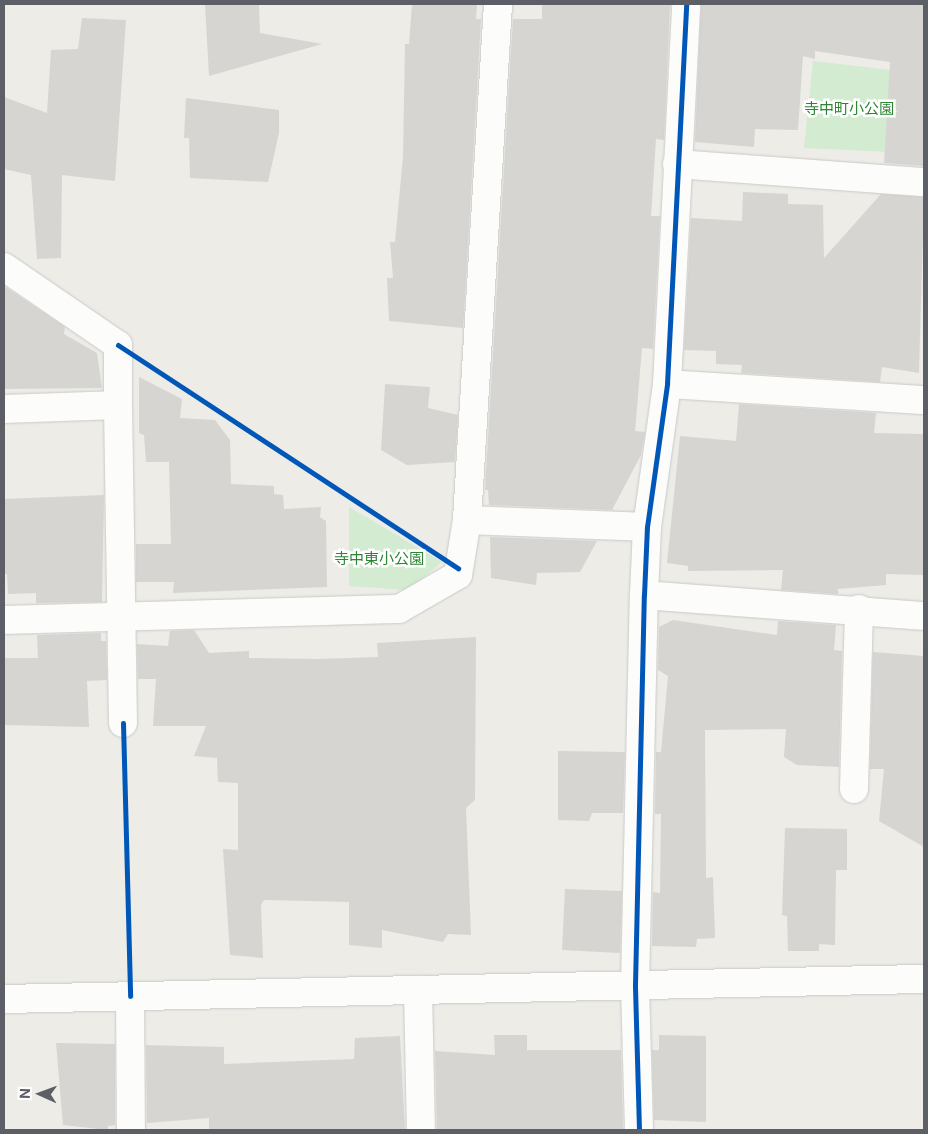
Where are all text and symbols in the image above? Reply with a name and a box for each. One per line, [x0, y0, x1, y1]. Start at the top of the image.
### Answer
park label: 寺中町小公園 [804, 100, 894, 118]
park label: 寺中東小公園 [334, 550, 424, 568]
north arrow [15, 1069, 65, 1119]
text: N [16, 1088, 33, 1099]

